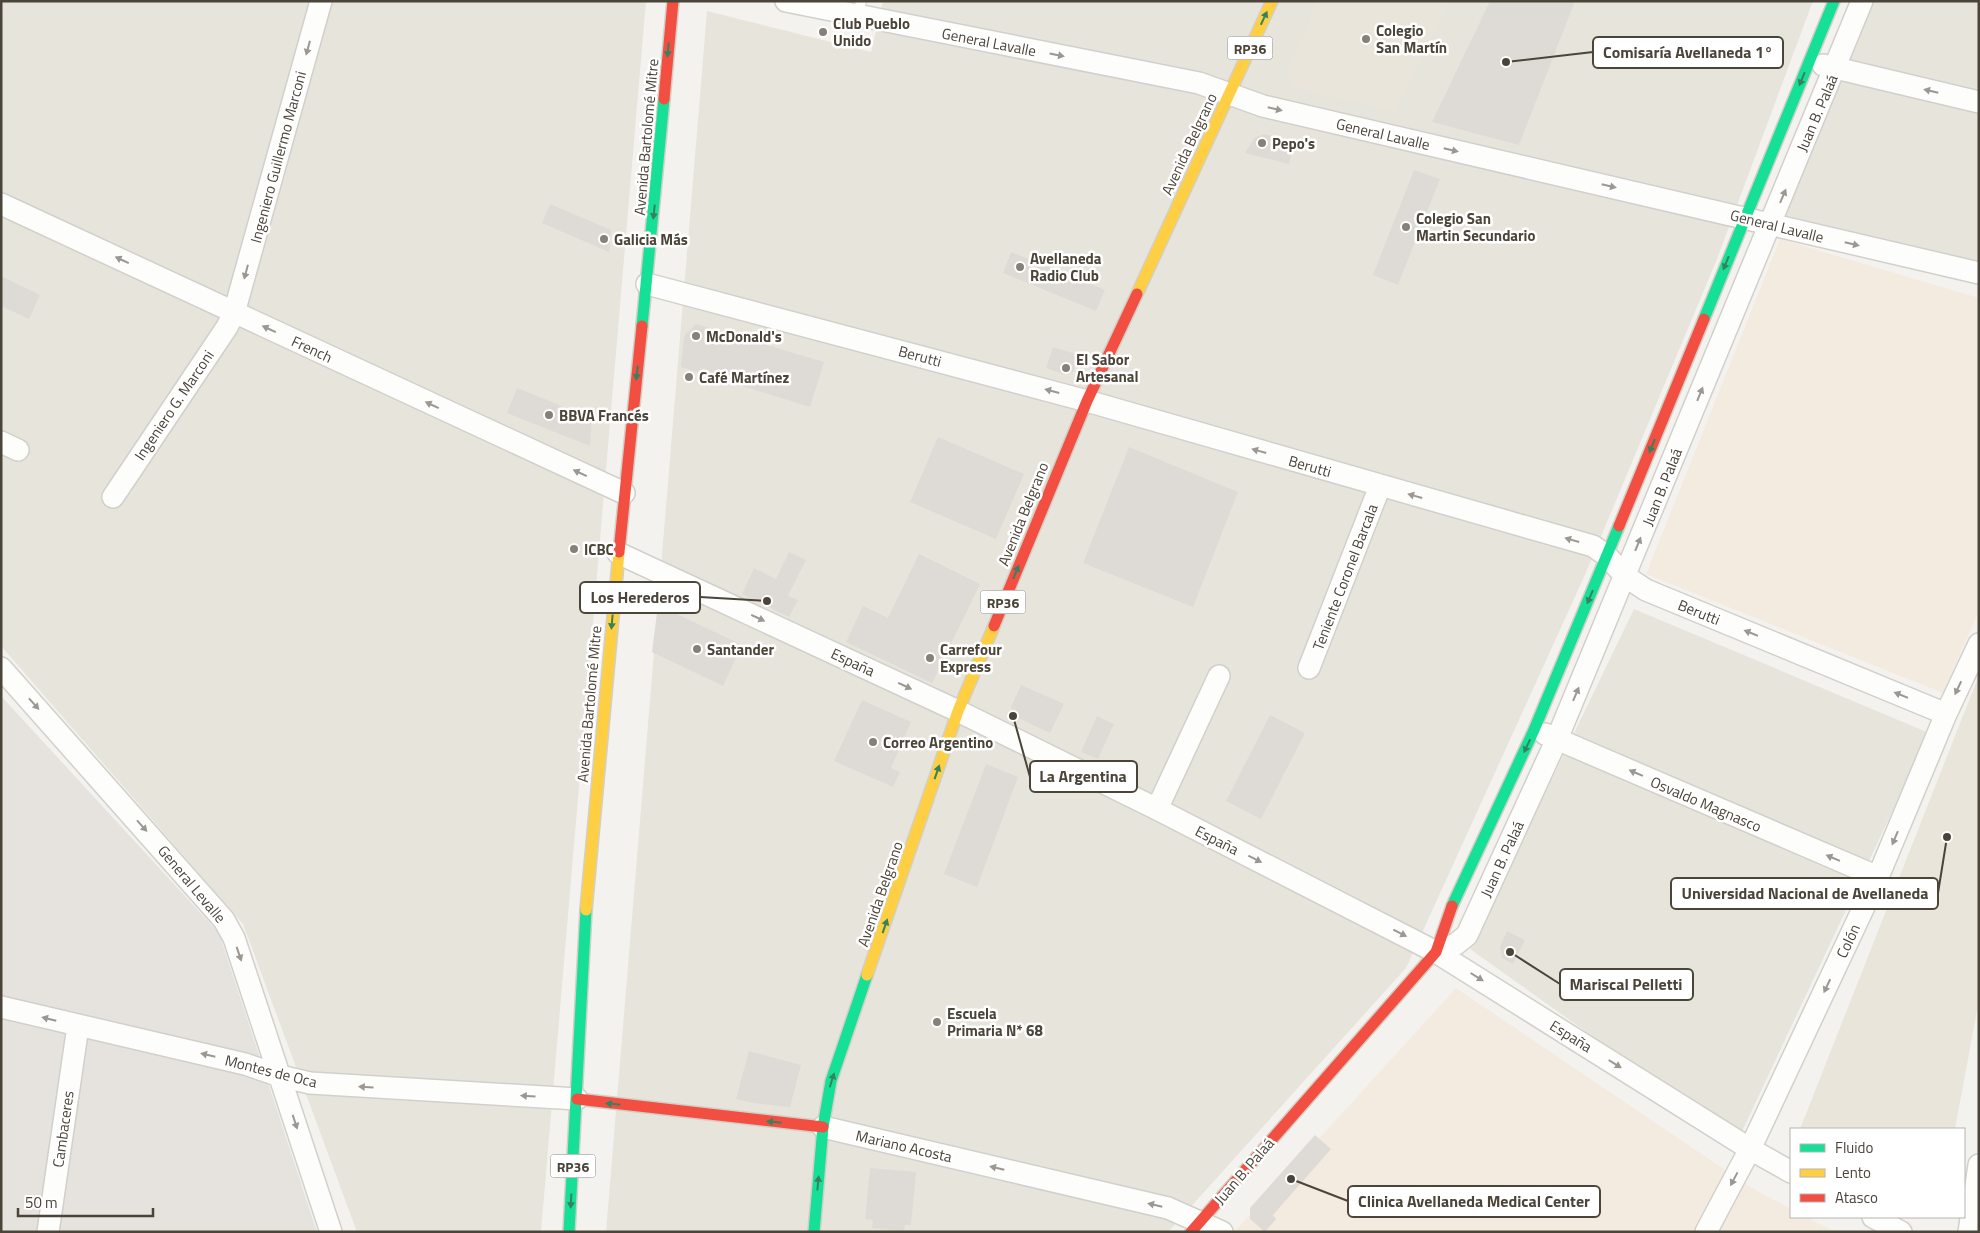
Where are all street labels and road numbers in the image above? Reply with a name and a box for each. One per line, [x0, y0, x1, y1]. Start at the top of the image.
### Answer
street label: General Lavalle [940, 22, 1038, 62]
road number: RP36 [1228, 36, 1272, 59]
street label: Avenida Bartolomé Mitre [628, 58, 664, 216]
street label: Ingeniero Guillermo Marconi [244, 69, 312, 245]
street label: Juan B. Palaá [1790, 70, 1844, 155]
street label: Avenida Belgrano [1155, 89, 1223, 199]
street label: General Lavalle [1334, 112, 1432, 156]
street label: General Lavalle [1728, 203, 1826, 249]
street label: French [288, 330, 336, 368]
street label: Berutti [896, 339, 944, 373]
street label: Ingeniero G. Marconi [128, 345, 220, 465]
street label: Juan B. Palaá [1636, 444, 1688, 529]
street label: Berutti [1286, 449, 1334, 483]
street label: Avenida Belgrano [992, 459, 1054, 569]
street label: Teniente Coronel Barcala [1306, 500, 1384, 654]
road number: RP36 [980, 590, 1026, 614]
street label: Berutti [1674, 593, 1724, 631]
street label: Avenida Bartolomé Mitre [571, 625, 607, 783]
street label: España [827, 642, 879, 682]
street label: Osvaldo Magnasco [1647, 770, 1765, 838]
street label: Juan B. Palaá [1474, 817, 1530, 901]
street label: España [1191, 819, 1243, 861]
street label: Avenida Belgrano [851, 838, 909, 950]
street label: General Levalle [152, 840, 232, 928]
street label: Colón [1830, 920, 1866, 962]
street label: España [1545, 1014, 1597, 1058]
street label: Montes de Oca [222, 1048, 320, 1094]
street label: Cambaceres [46, 1089, 80, 1169]
street label: Mariano Acosta [853, 1124, 955, 1168]
street label: Juan B. Palaá [1208, 1132, 1280, 1209]
road number: RP36 [550, 1154, 596, 1178]

